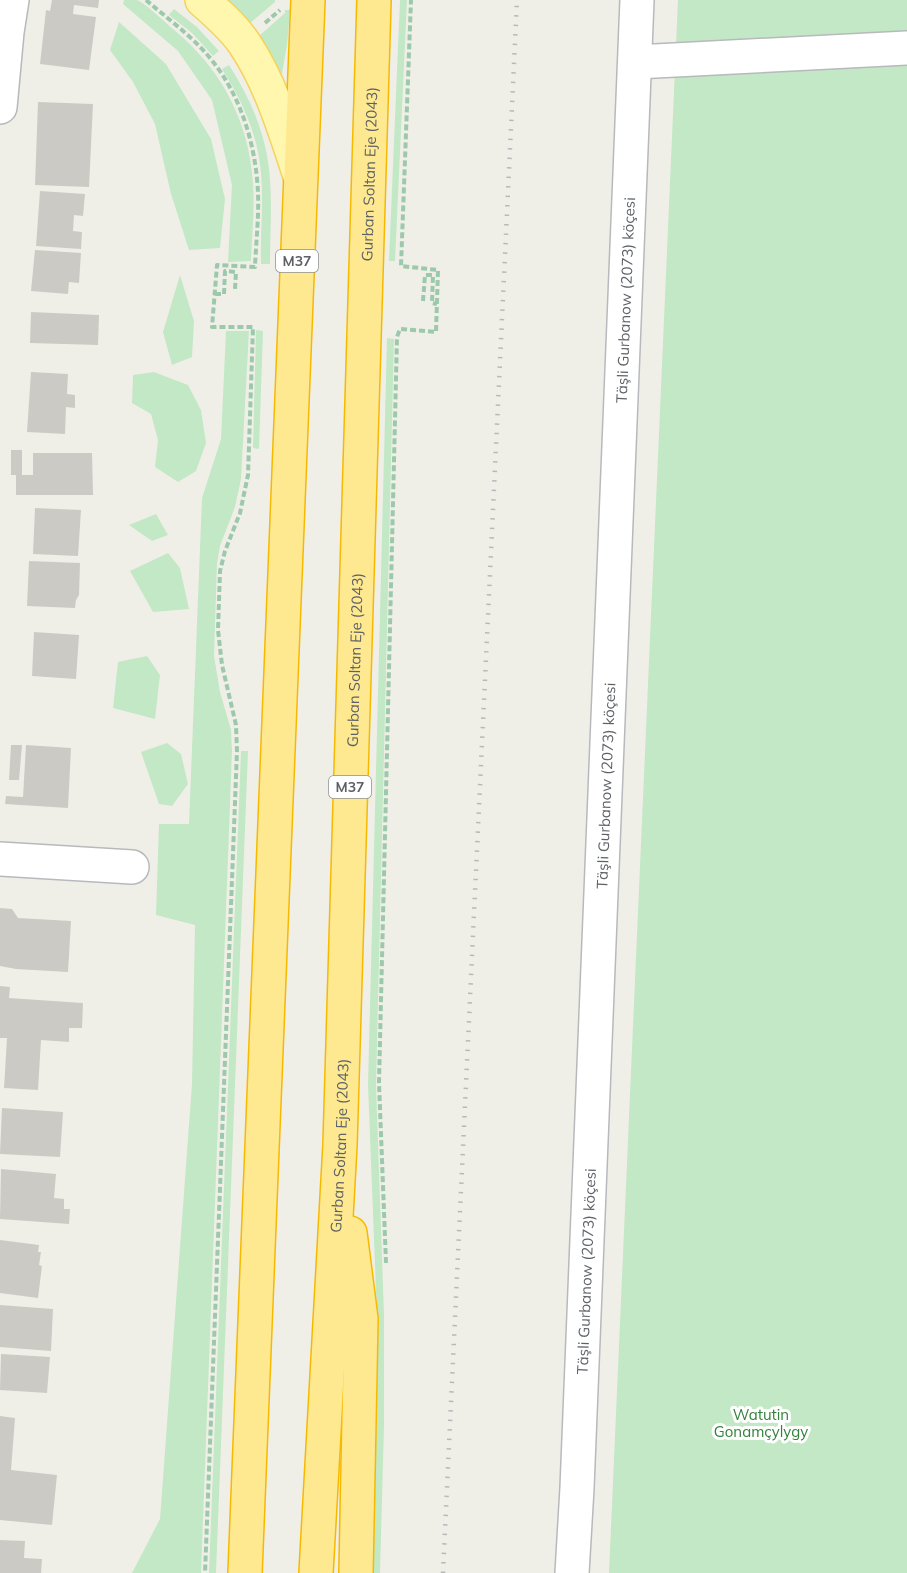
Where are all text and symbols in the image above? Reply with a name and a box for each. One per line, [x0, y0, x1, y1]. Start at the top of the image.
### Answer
street label: Gurban Soltan Eje (2043) [357, 87, 381, 262]
street label: Täşli Gurbanow (2073) köçesi [611, 197, 639, 403]
road number: M37 [276, 250, 318, 272]
street label: Gurban Soltan Eje (2043) [342, 572, 366, 747]
street label: Täşli Gurbanow (2073) köçesi [592, 682, 619, 889]
road number: M37 [329, 776, 371, 798]
street label: Gurban Soltan Eje (2043) [326, 1058, 352, 1233]
street label: Täşli Gurbanow (2073) köçesi [572, 1168, 599, 1375]
park label: Watutin Gonamçylygy [714, 1405, 808, 1441]

